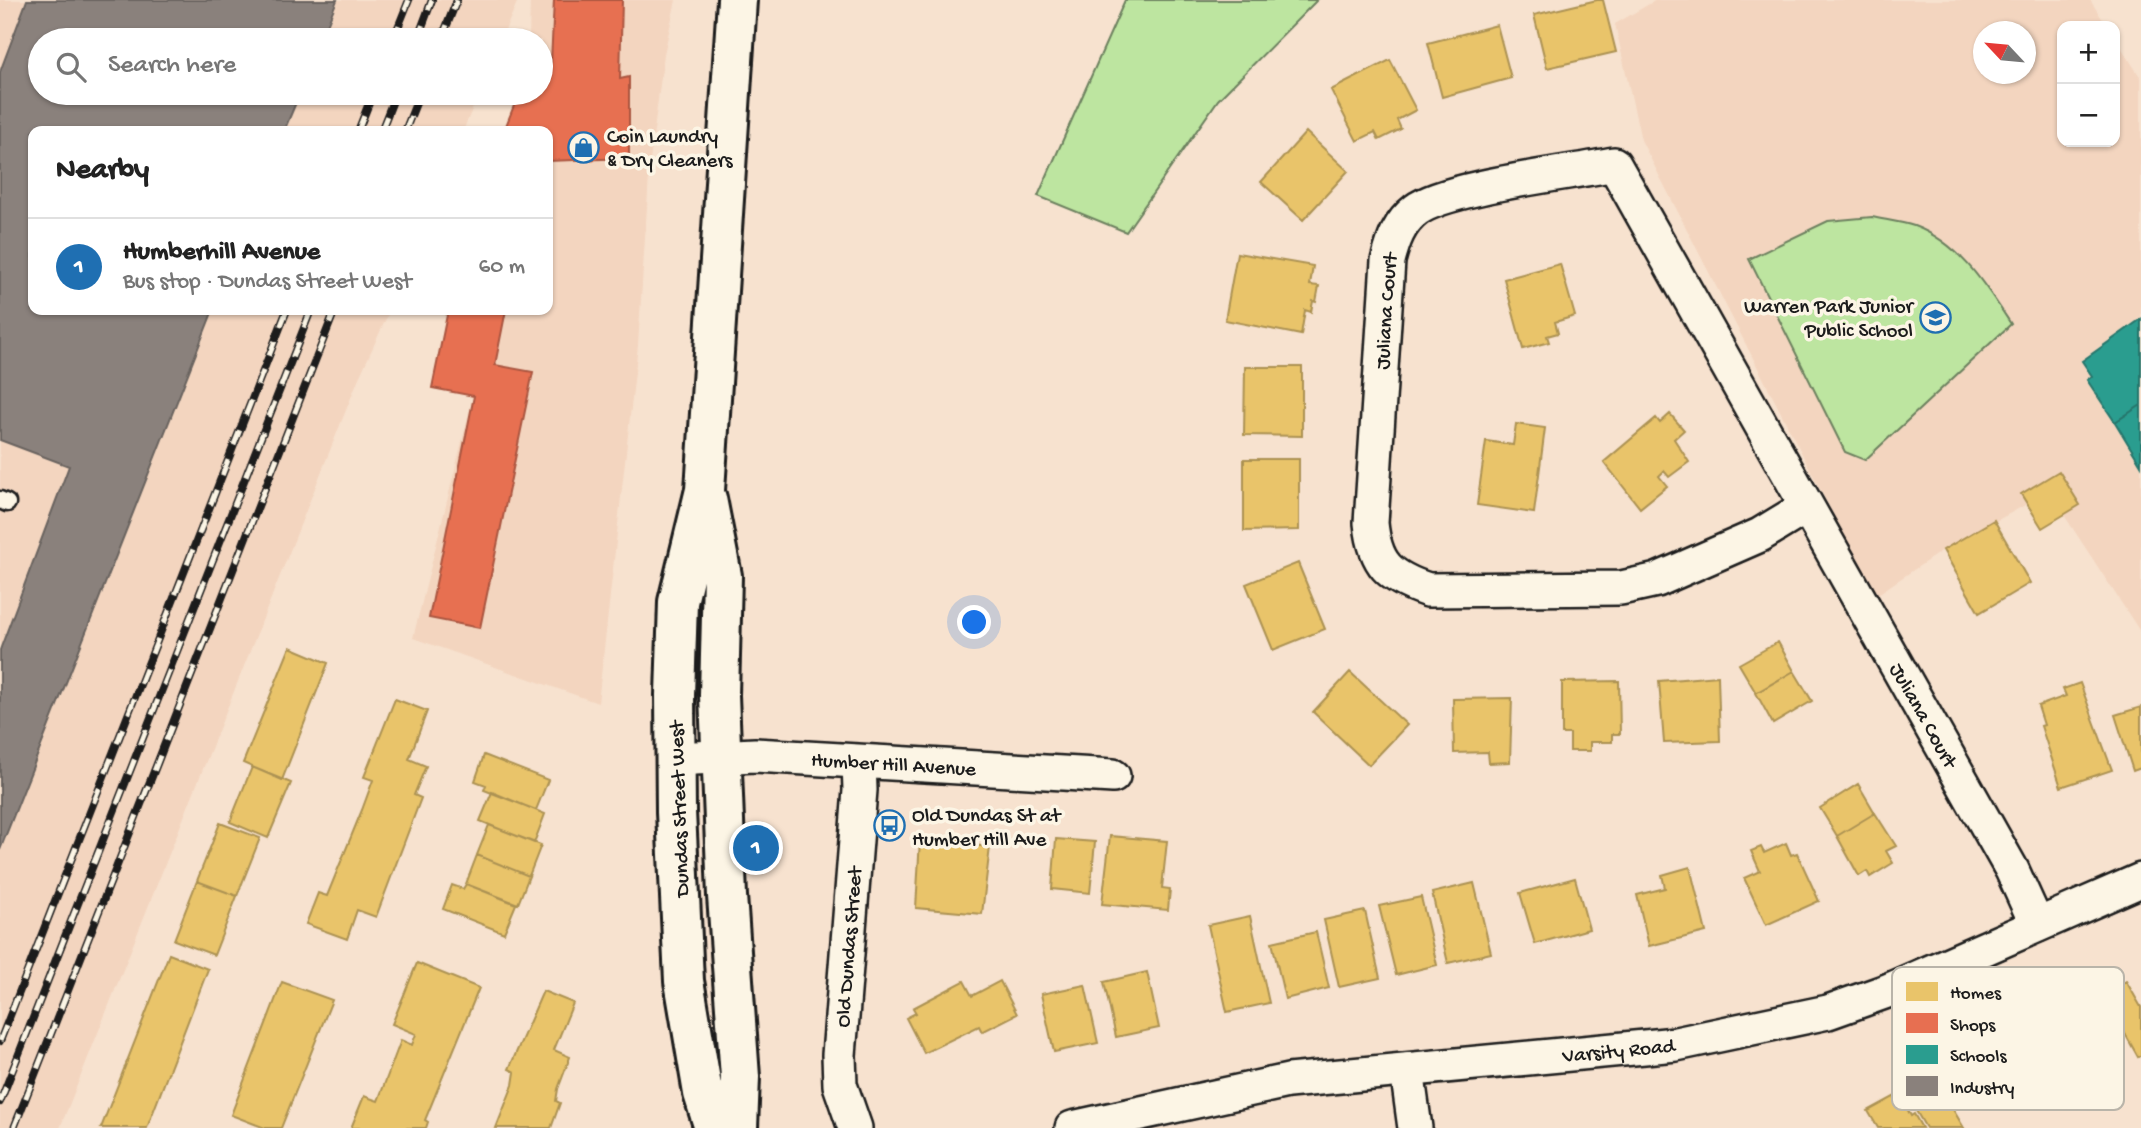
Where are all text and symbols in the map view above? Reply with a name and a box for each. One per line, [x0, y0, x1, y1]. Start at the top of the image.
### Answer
north arrow [1973, 21, 2036, 84]
map controls [2057, 21, 2120, 147]
button: + [2057, 21, 2120, 84]
search box [28, 28, 553, 105]
icon: search [52, 48, 90, 86]
text: Search here [108, 51, 236, 82]
button: − [2057, 84, 2120, 147]
place label: Coin Laundry & Dry Cleaners [607, 126, 734, 175]
shop icon: Coin Laundry & Dry Cleaners [567, 130, 601, 164]
text: Nearby [56, 154, 149, 189]
text: Humberhill Avenue [123, 238, 320, 269]
street label: Juliana Court [1372, 248, 1406, 370]
text: 1 [74, 254, 84, 281]
text: 60 m [479, 254, 525, 281]
text: Bus stop · Dundas Street West [123, 269, 412, 296]
place label: Warren Park Junior Public School [1744, 296, 1915, 345]
school or university icon: Warren Park Junior Public School [1919, 300, 1953, 334]
your location [957, 605, 991, 639]
street label: Juliana Court [1882, 660, 1962, 776]
street label: Dundas Street West [666, 718, 697, 899]
street label: Humber Hill Avenue [810, 749, 978, 784]
place label: Old Dundas St at Humber Hill Ave [912, 805, 1063, 854]
bus stop icon: Old Dundas St at Humber Hill Ave [872, 809, 906, 843]
pin: 1 [733, 822, 779, 874]
street label: Old Dundas Street [832, 864, 870, 1028]
legend [1892, 967, 2124, 1110]
text: Homes [1950, 983, 2002, 1006]
text: Shops [1950, 1015, 1996, 1038]
street label: Varsity Road [1560, 1035, 1678, 1071]
text: Schools [1950, 1046, 2007, 1069]
text: Industry [1950, 1078, 2015, 1101]

